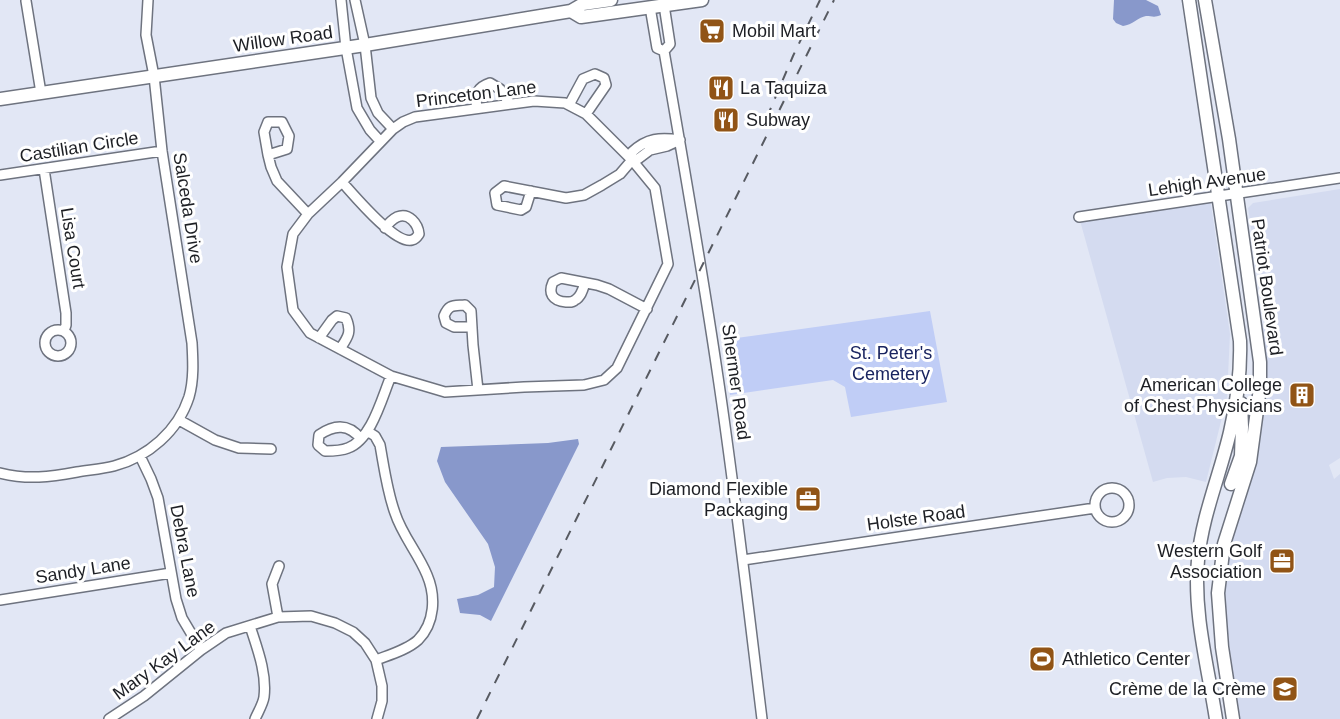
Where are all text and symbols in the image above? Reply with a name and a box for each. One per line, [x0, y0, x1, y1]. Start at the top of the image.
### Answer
supermarket icon: Mobil Mart [697, 16, 727, 46]
place label: Mobil Mart [732, 21, 816, 41]
street label: Willow Road [232, 22, 334, 56]
restaurant icon: La Taquiza [706, 73, 736, 103]
street label: Princeton Lane [415, 77, 537, 111]
place label: La Taquiza [740, 78, 828, 98]
restaurant icon: Subway [711, 105, 741, 135]
place label: Subway [746, 110, 810, 130]
street label: Castilian Circle [18, 128, 140, 166]
street label: Salceda Drive [169, 151, 207, 265]
street label: Lehigh Avenue [1147, 164, 1267, 200]
street label: Lisa Court [57, 206, 89, 290]
street label: Patriot Boulevard [1247, 217, 1287, 357]
street label: Shermer Road [718, 323, 754, 441]
park label: St. Peter's Cemetery [850, 343, 932, 384]
place label: American College of Chest Physicians [1124, 375, 1282, 416]
building icon: American College of Chest Physicians [1287, 380, 1317, 410]
place label: Diamond Flexible Packaging [649, 479, 788, 520]
office icon: Diamond Flexible Packaging [793, 484, 823, 514]
street label: Holste Road [866, 501, 966, 535]
street label: Debra Lane [166, 503, 204, 599]
place label: Western Golf Association [1157, 541, 1263, 582]
office icon: Western Golf Association [1267, 546, 1297, 576]
street label: Sandy Lane [34, 553, 132, 587]
street label: Mary Kay Lane [109, 616, 219, 704]
sports icon: Athletico Center [1027, 644, 1057, 674]
place label: Athletico Center [1062, 649, 1190, 669]
school or university icon: Crème de la Crème [1270, 674, 1300, 704]
place label: Crème de la Crème [1109, 679, 1266, 699]

